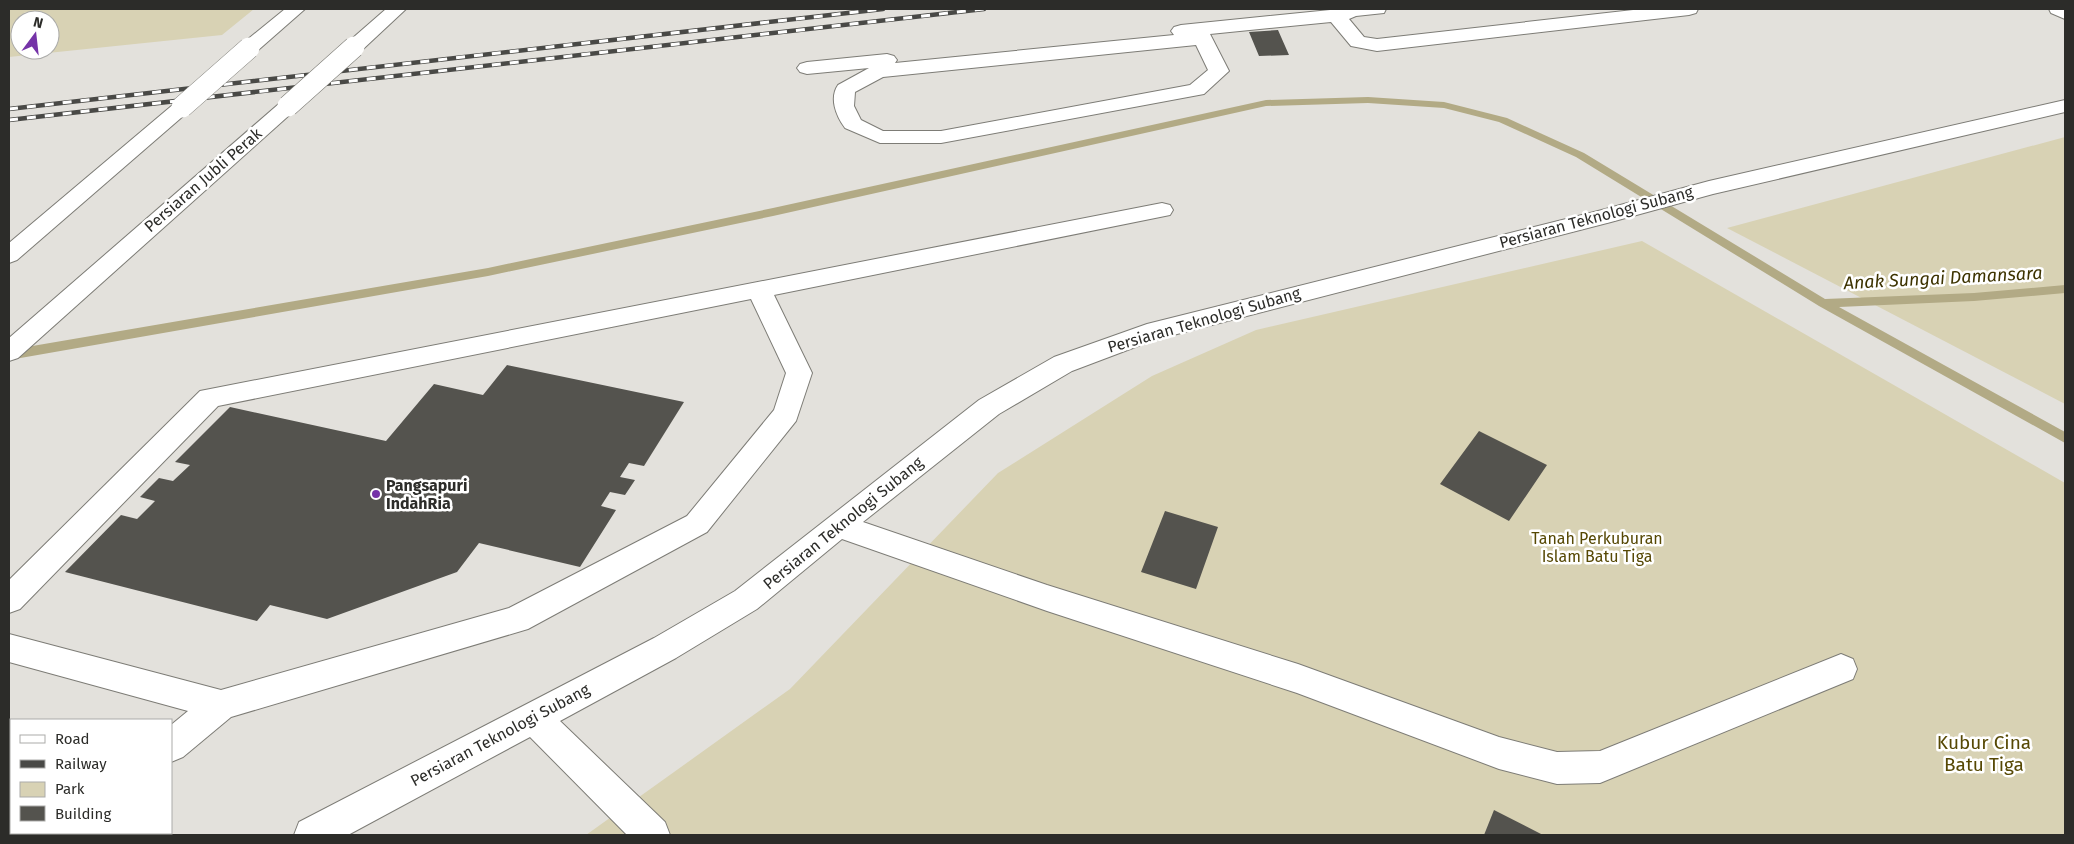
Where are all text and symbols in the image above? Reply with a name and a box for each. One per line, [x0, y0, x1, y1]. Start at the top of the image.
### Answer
north arrow [10, 10, 60, 60]
text: N [32, 14, 45, 32]
street label: Persiaran Jubli Perak [140, 123, 266, 236]
street label: Persiaran Teknologi Subang [1497, 182, 1696, 252]
water label: Anak Sungai Damansara [1842, 262, 2043, 294]
street label: Persiaran Teknologi Subang [1105, 283, 1303, 357]
street label: Persiaran Teknologi Subang [759, 452, 927, 593]
place label: Pangsapuri IndahRia [386, 476, 467, 513]
marker: Pangsapuri IndahRia [370, 488, 382, 500]
park label: Tanah Perkuburan Islam Batu Tiga [1531, 529, 1663, 566]
street label: Persiaran Teknologi Subang [407, 679, 593, 790]
legend [10, 719, 172, 834]
text: Road [55, 730, 90, 748]
park label: Kubur Cina Batu Tiga [1937, 731, 2031, 776]
text: Railway [55, 755, 107, 773]
text: Park [55, 780, 85, 798]
text: Building [55, 805, 111, 823]

